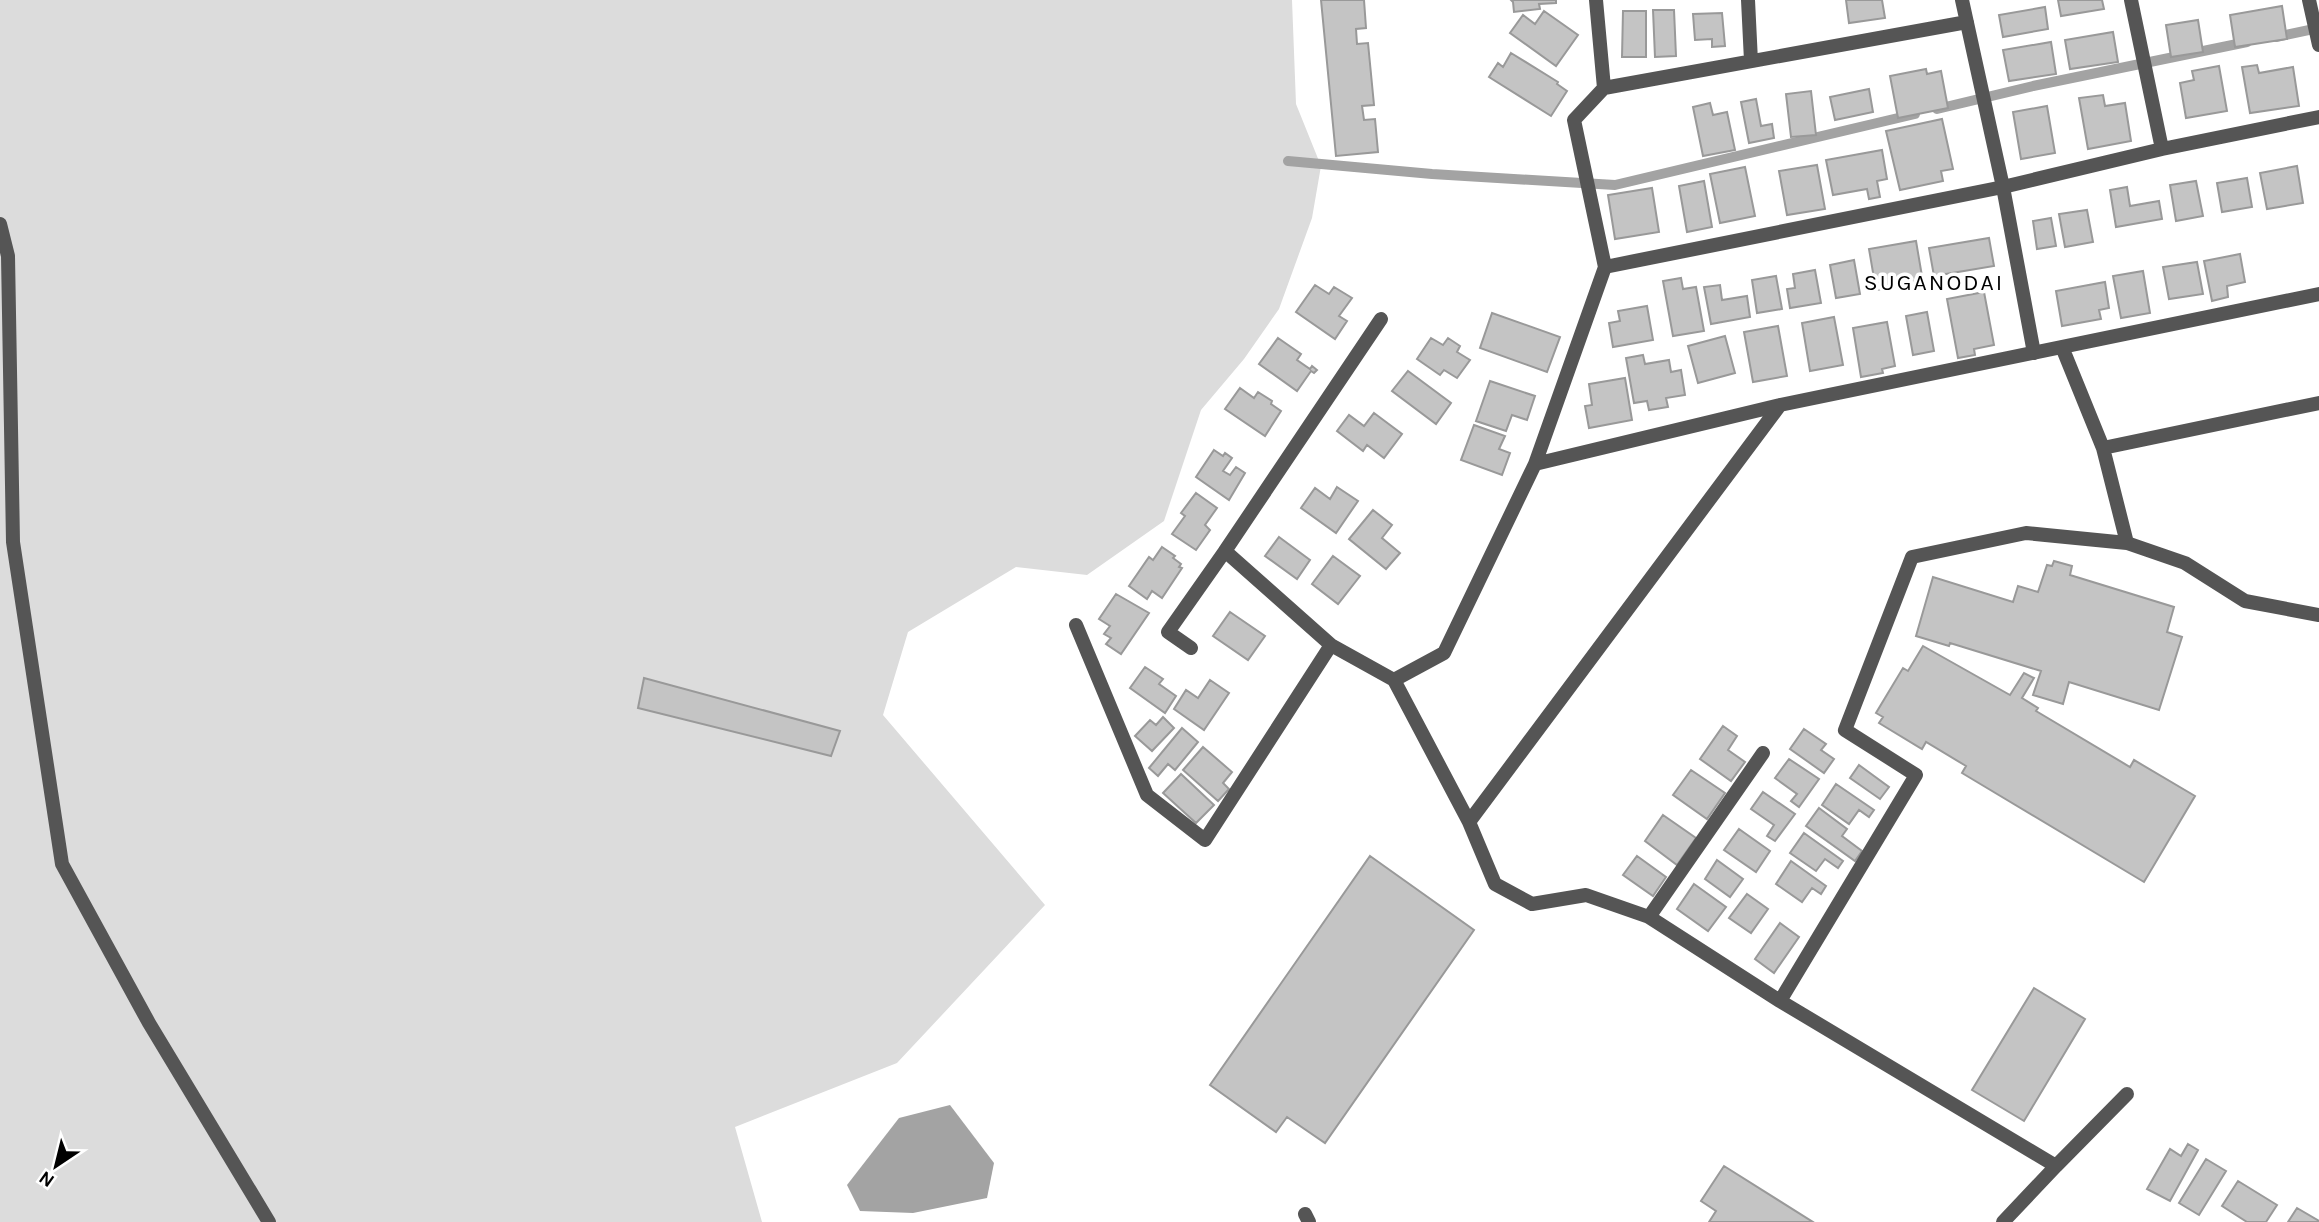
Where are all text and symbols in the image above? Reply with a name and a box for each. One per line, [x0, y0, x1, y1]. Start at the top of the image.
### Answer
district label: SUGANODAI [1864, 269, 2004, 296]
north arrow [21, 1131, 91, 1201]
text: N [35, 1166, 59, 1192]

